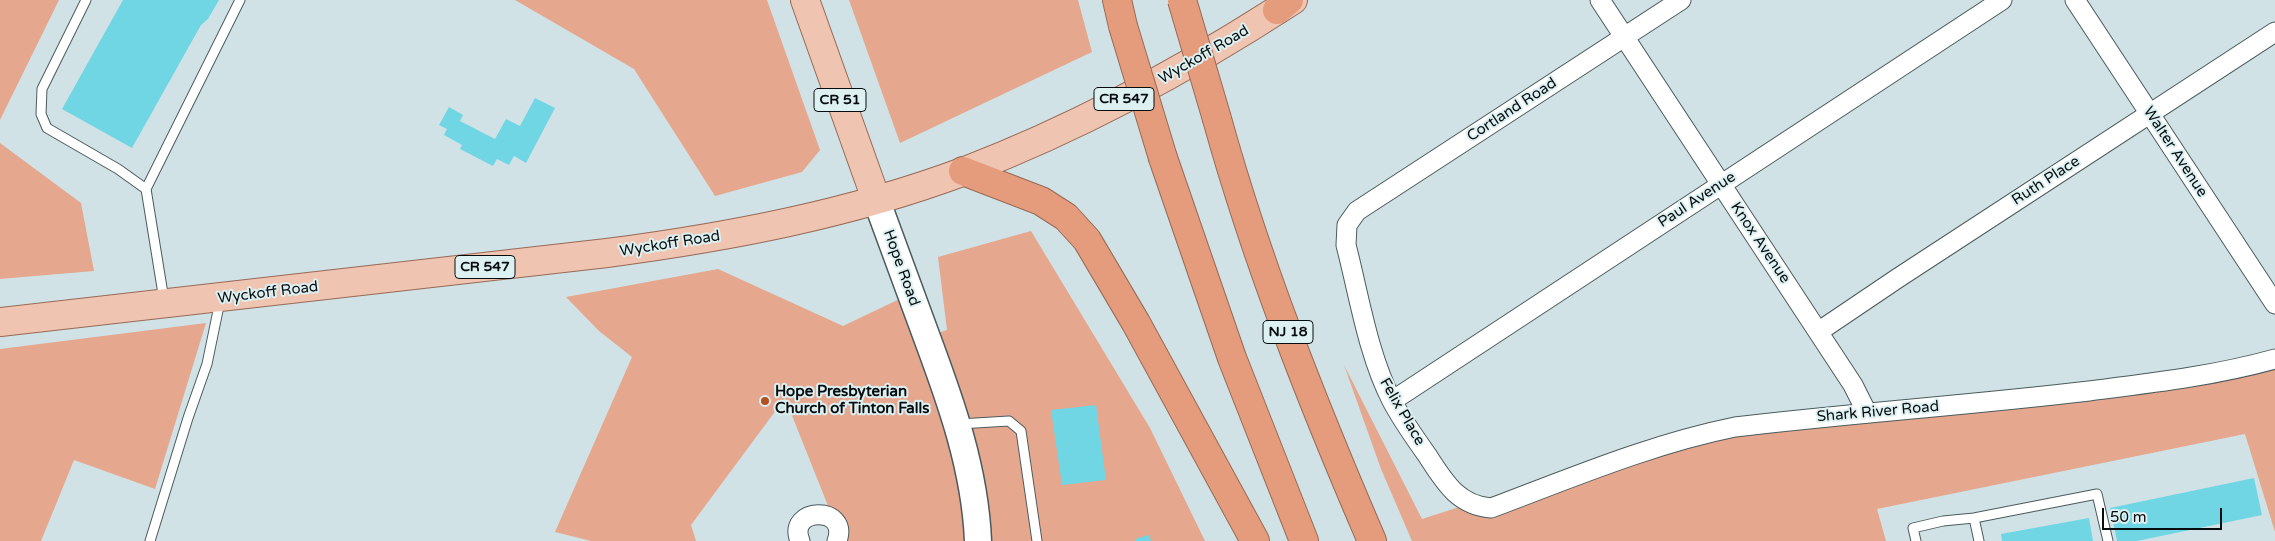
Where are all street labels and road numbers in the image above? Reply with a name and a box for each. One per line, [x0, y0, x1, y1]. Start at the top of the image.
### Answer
street label: Wyckoff Road [1156, 22, 1252, 88]
street label: Cortland Road [1464, 74, 1560, 146]
road number: CR 51 [814, 88, 866, 112]
road number: CR 547 [1094, 88, 1154, 110]
street label: Walter Avenue [2139, 103, 2211, 201]
street label: Ruth Place [2009, 152, 2083, 210]
street label: Paul Avenue [1655, 168, 1739, 232]
street label: Knox Avenue [1726, 199, 1794, 287]
street label: Wyckoff Road [619, 227, 721, 261]
street label: Hope Road [879, 227, 923, 309]
road number: CR 547 [455, 256, 515, 278]
street label: Wyckoff Road [217, 278, 319, 308]
road number: NJ 18 [1263, 321, 1313, 344]
street label: Felix Place [1375, 375, 1429, 449]
street label: Shark River Road [1816, 398, 1940, 426]

